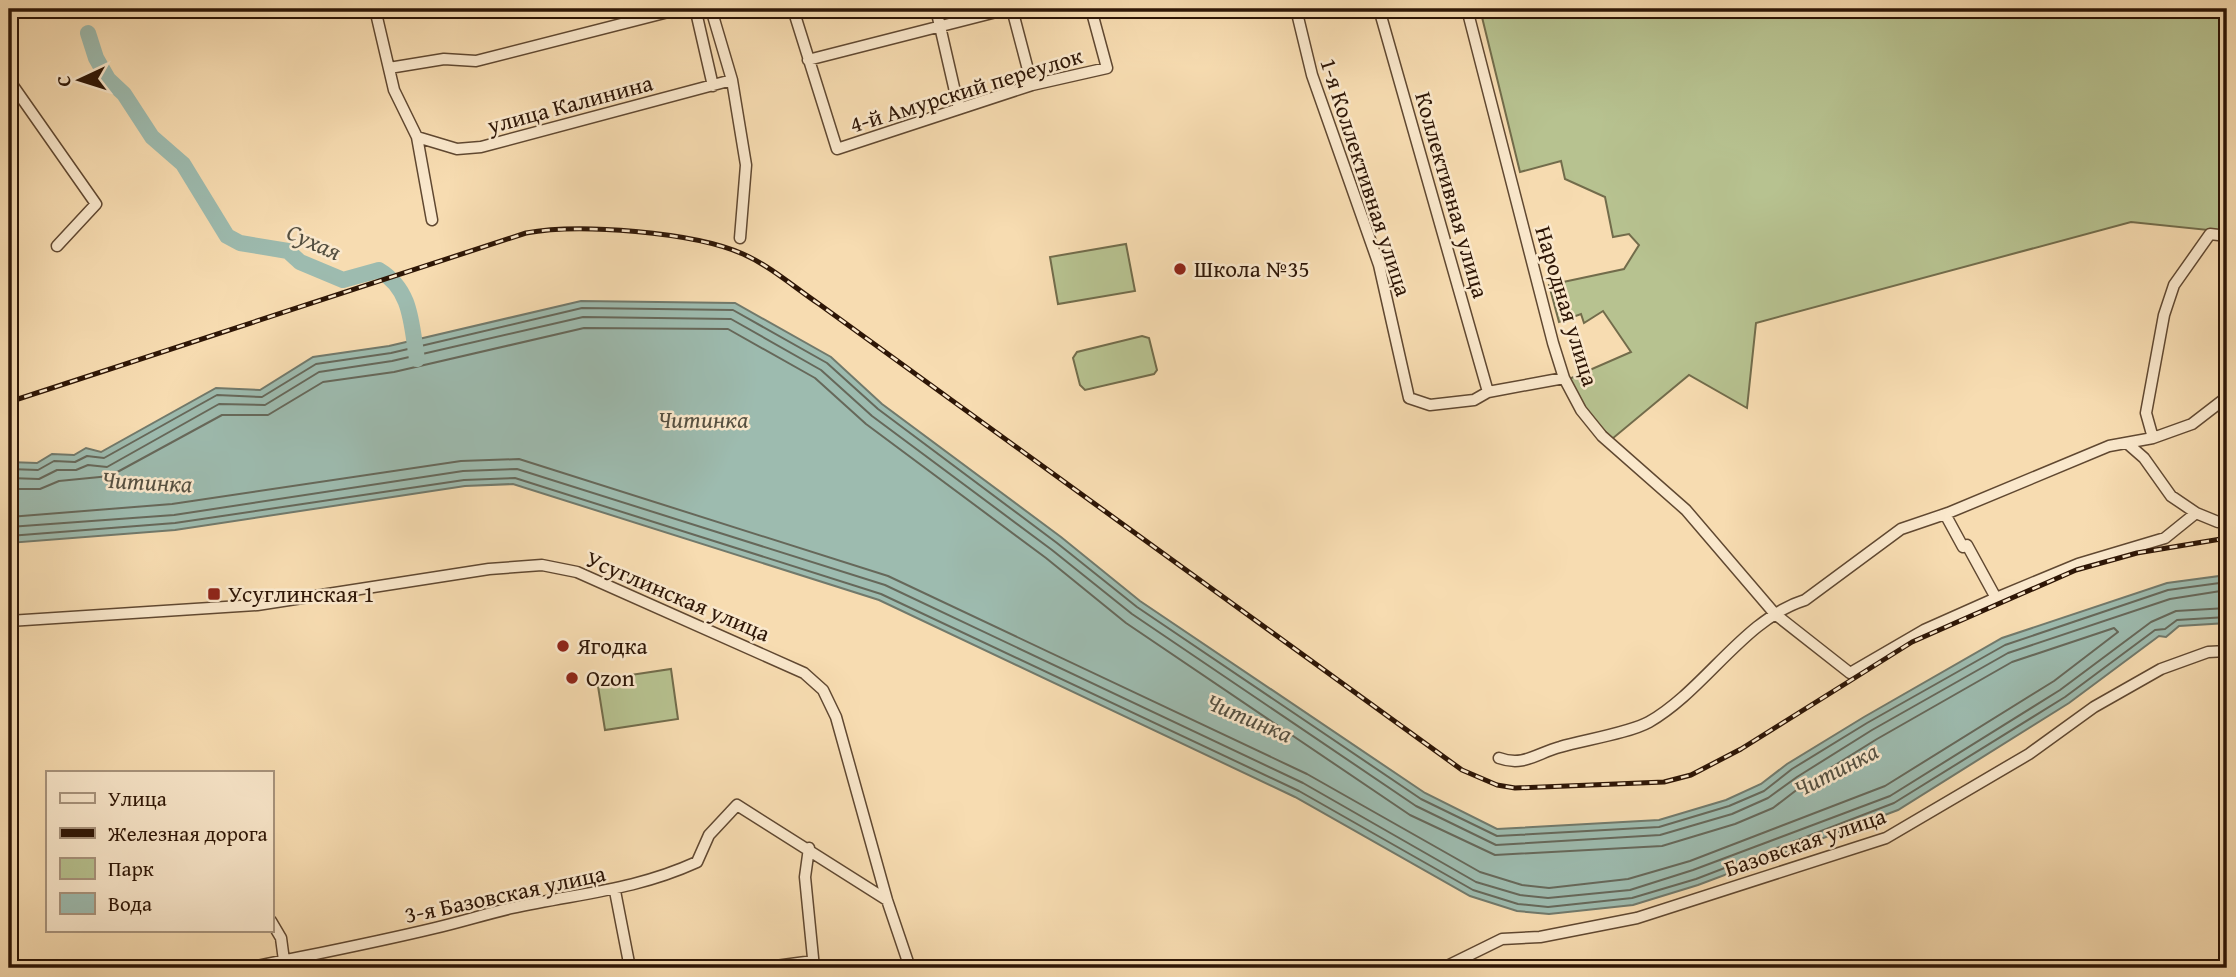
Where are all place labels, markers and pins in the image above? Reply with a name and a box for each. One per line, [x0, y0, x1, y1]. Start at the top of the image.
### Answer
place label: Школа №35 [1194, 252, 1310, 285]
marker: Школа №35 [1172, 261, 1188, 277]
place label: Усуглинская 1 [228, 577, 374, 610]
marker: Усуглинская 1 [206, 586, 222, 602]
place label: Ягодка [576, 629, 647, 662]
marker: Ягодка [555, 638, 571, 654]
place label: Ozon [586, 661, 635, 694]
marker: Ozon [564, 670, 580, 686]

